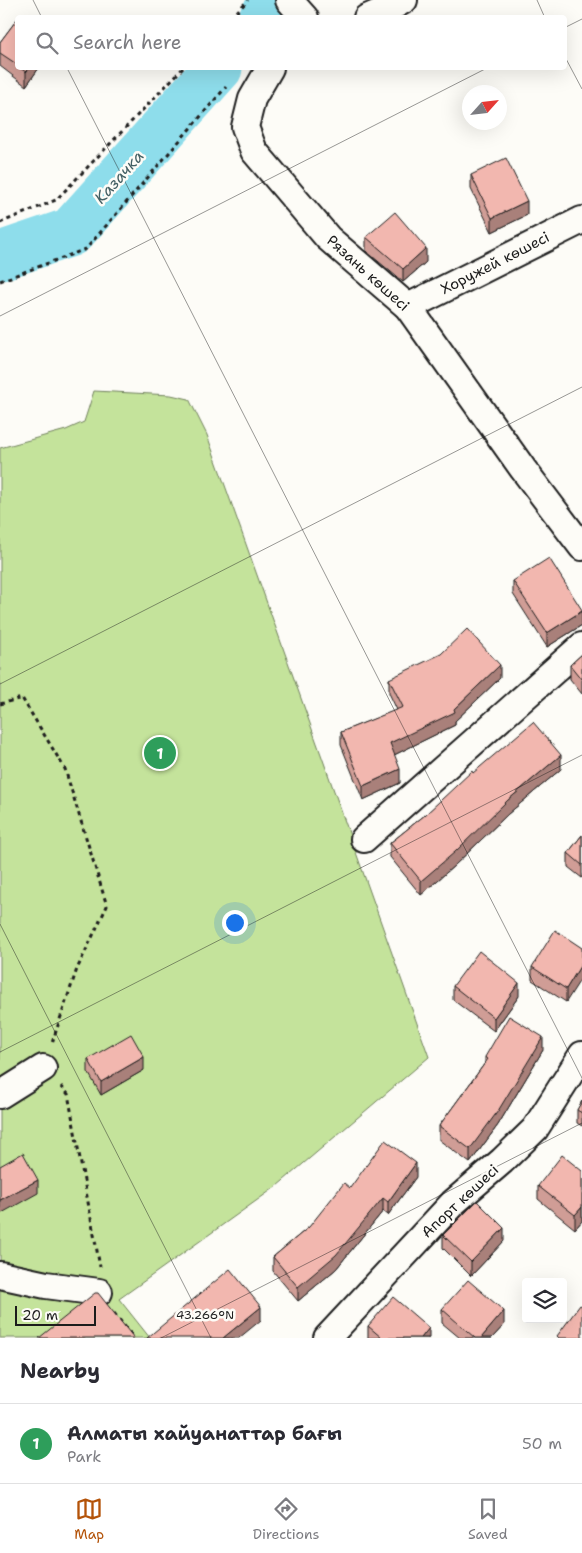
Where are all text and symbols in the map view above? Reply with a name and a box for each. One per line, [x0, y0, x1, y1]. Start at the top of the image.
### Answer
search box [15, 15, 567, 70]
icon: search [33, 29, 61, 57]
text: Search here [73, 30, 182, 55]
north arrow [462, 85, 507, 130]
water label: Казачка [90, 146, 148, 208]
street label: Хоружей көшесі [437, 227, 553, 299]
street label: Рязань көшесі [322, 231, 414, 315]
pin: 1 [144, 734, 176, 772]
your location [222, 910, 248, 936]
street label: Апорт көшесі [417, 1160, 503, 1242]
map controls [522, 1278, 567, 1323]
button: layers [522, 1278, 567, 1323]
scale bar [15, 1303, 96, 1326]
text: 20 m [22, 1306, 58, 1324]
text: 43.266°N [176, 1307, 234, 1323]
text: Nearby [20, 1357, 100, 1385]
text: Алматы хайуанаттар бағы [67, 1421, 342, 1446]
text: 1 [32, 1433, 40, 1454]
text: 50 m [522, 1433, 562, 1454]
text: Park [67, 1446, 101, 1467]
tab: Map [74, 1495, 104, 1543]
tab: Directions [253, 1495, 320, 1543]
tab: Saved [468, 1495, 508, 1543]

